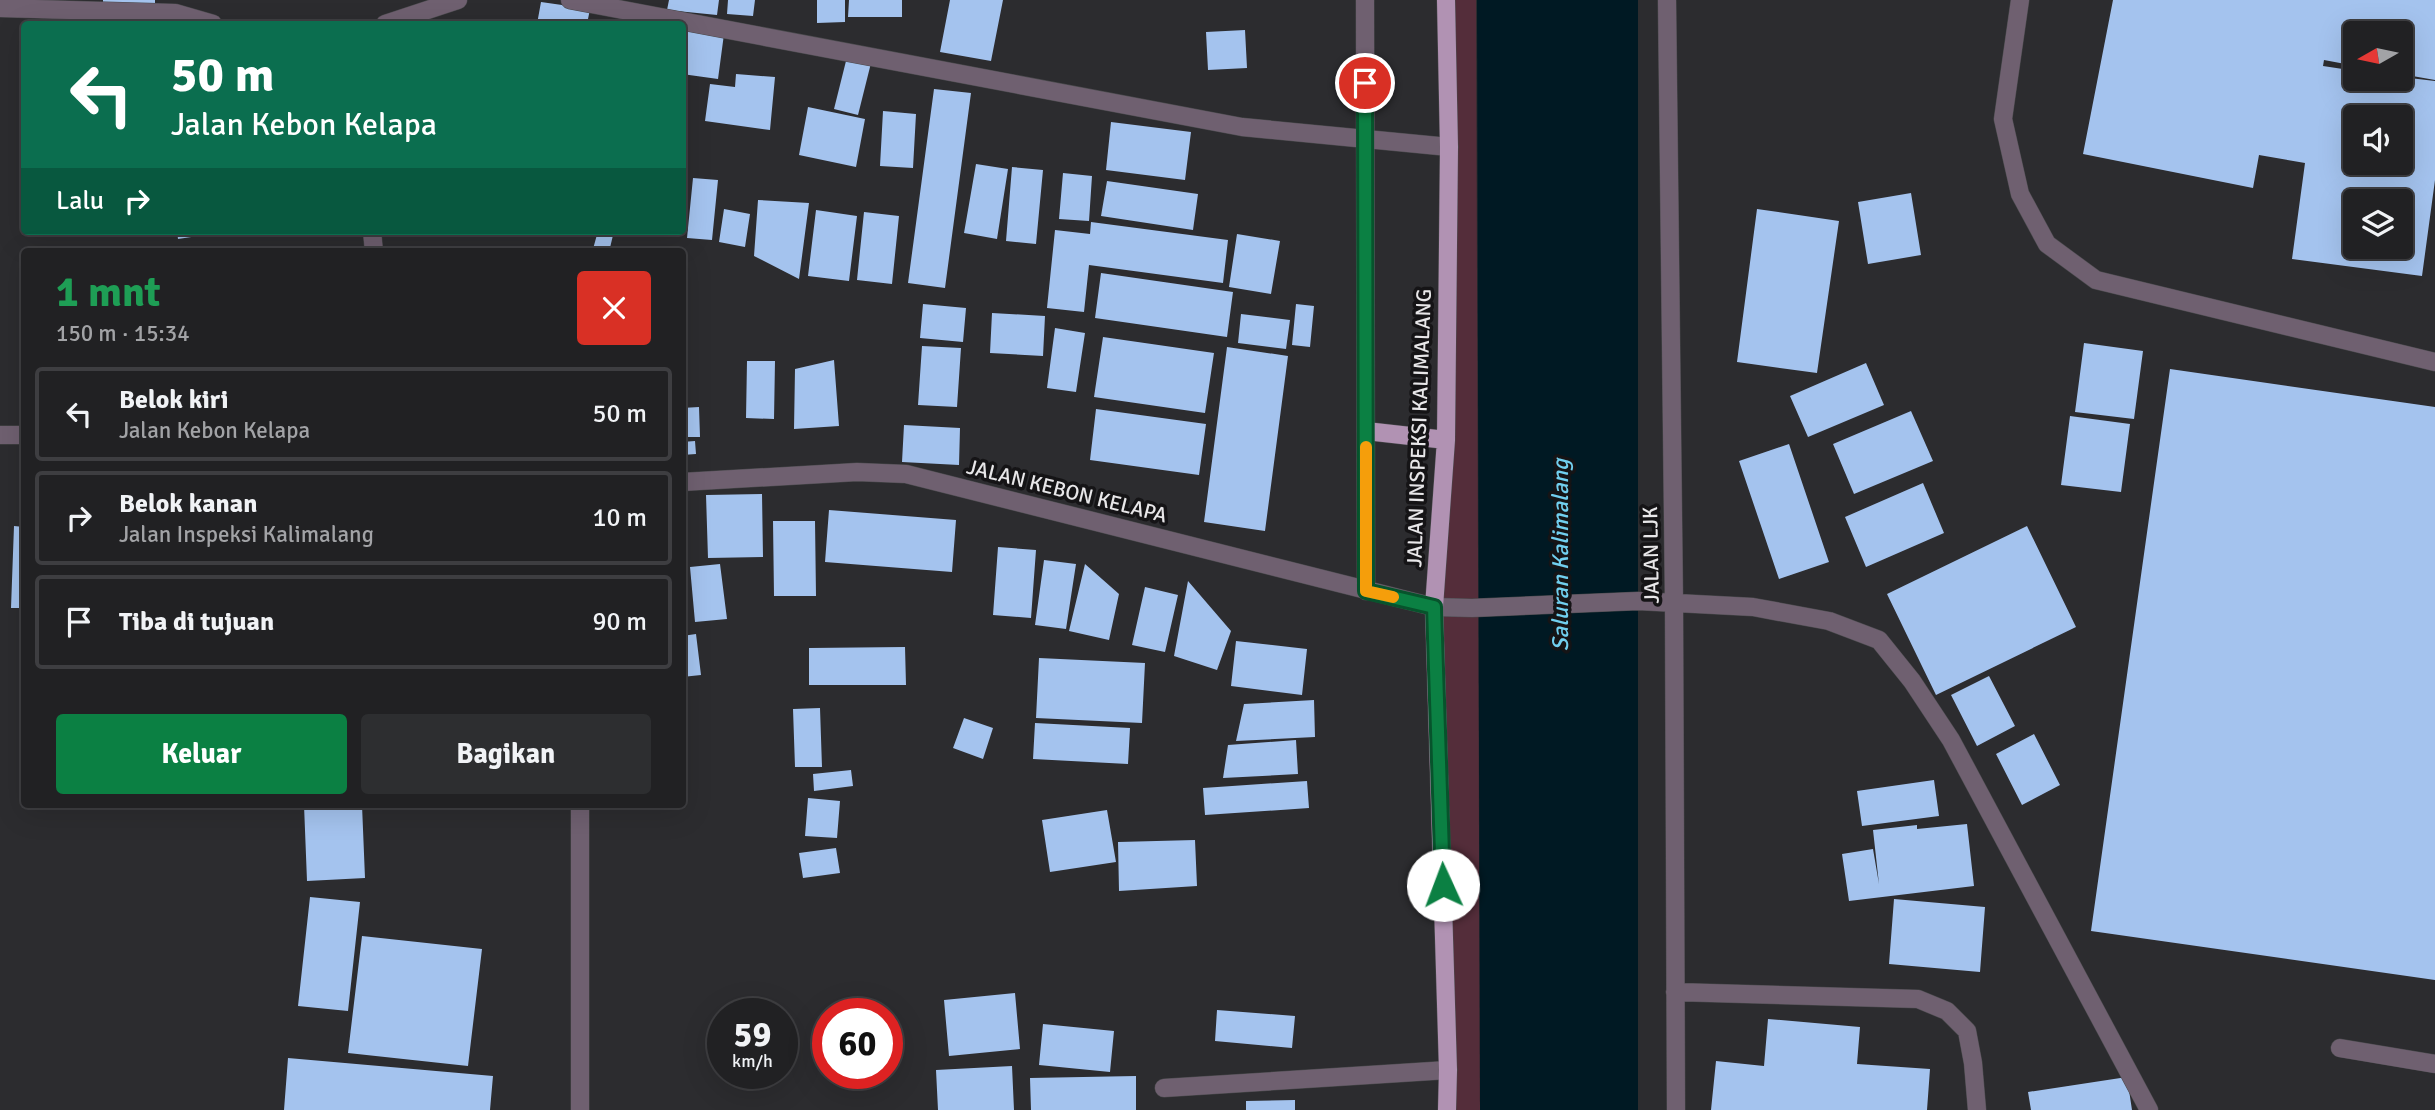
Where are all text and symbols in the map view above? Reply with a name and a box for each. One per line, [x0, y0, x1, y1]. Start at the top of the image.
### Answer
north arrow [2343, 21, 2413, 91]
map controls [2343, 21, 2413, 259]
text: 50 m [171, 45, 274, 105]
icon: left [56, 49, 147, 140]
pin [1335, 53, 1395, 113]
icon: arrive [1346, 64, 1384, 102]
text: Jalan Kebon Kelapa [171, 105, 437, 144]
button: sound [2343, 105, 2413, 175]
icon: right [118, 182, 156, 220]
text: Lalu [56, 185, 104, 217]
button: layers [2343, 189, 2413, 259]
text: 1 mnt [56, 267, 161, 318]
button: close [577, 271, 651, 345]
street label: JALAN INSPEKSI KALIMALANG [1401, 288, 1437, 568]
text: 150 m · 15:34 [56, 319, 190, 348]
text: Belok kiri [119, 384, 228, 416]
icon: left [60, 395, 98, 433]
text: 50 m [592, 398, 647, 430]
text: Jalan Kebon Kelapa [119, 416, 310, 445]
street label: JALAN KEBON KELAPA [964, 454, 1170, 529]
water label: Saluran Kalimalang [1546, 457, 1575, 651]
text: Belok kanan [119, 488, 257, 520]
icon: right [60, 499, 98, 537]
text: 10 m [592, 502, 647, 534]
street label: JALAN LJK [1637, 506, 1665, 604]
text: Jalan Inspeksi Kalimalang [119, 520, 374, 549]
icon: arrive [60, 603, 98, 641]
text: Tiba di tujuan [119, 606, 274, 638]
text: 90 m [592, 606, 647, 638]
button: Keluar [56, 714, 347, 794]
button: Bagikan [361, 714, 651, 794]
position arrow [1406, 848, 1480, 922]
speed limit sign: 60 [812, 998, 903, 1089]
text: 59 [734, 1013, 771, 1056]
text: km/h [732, 1050, 773, 1072]

